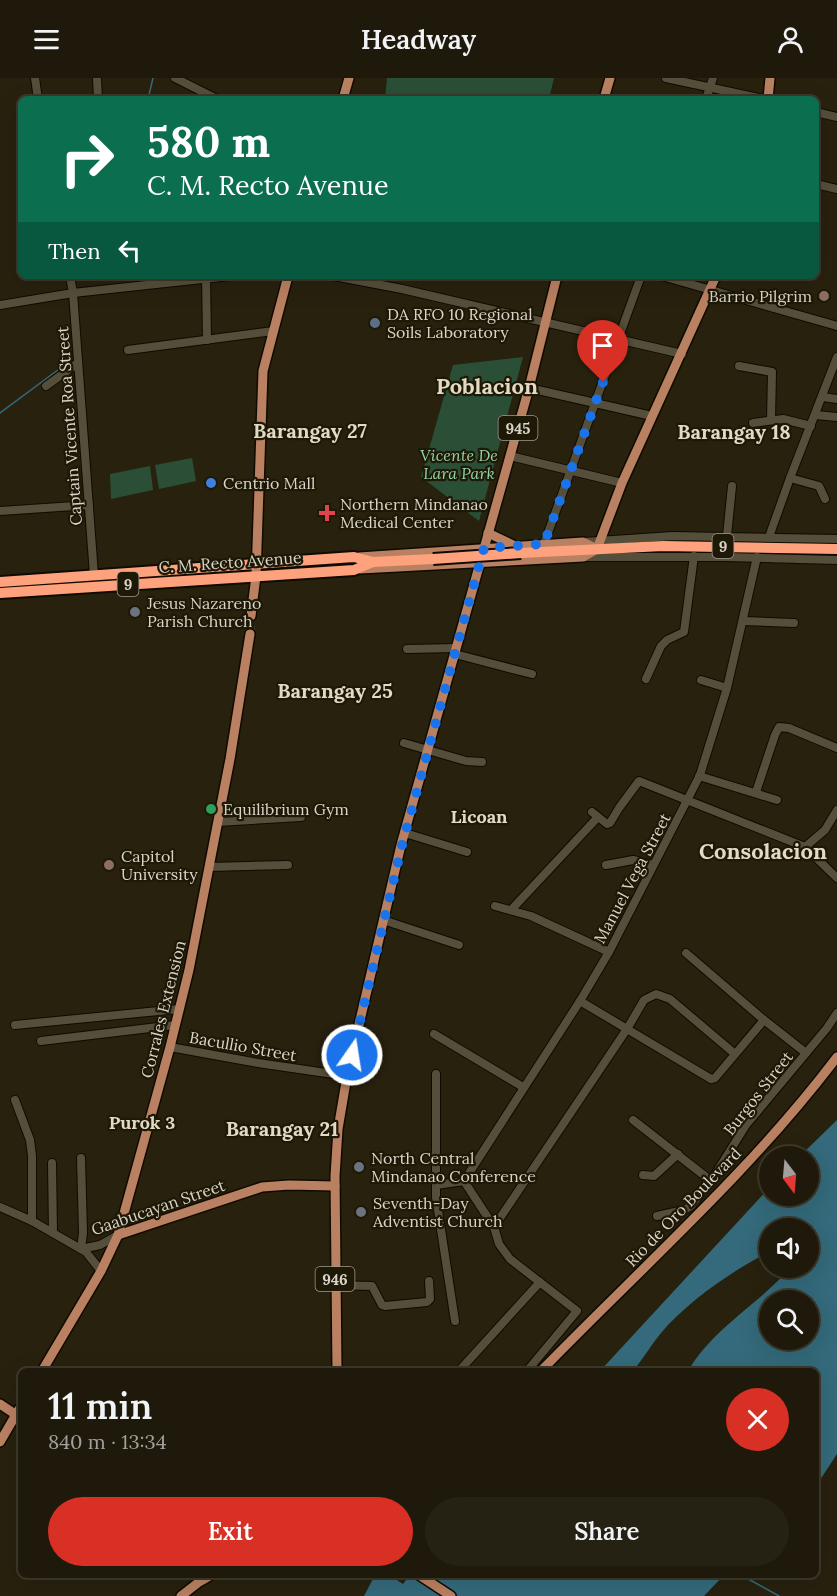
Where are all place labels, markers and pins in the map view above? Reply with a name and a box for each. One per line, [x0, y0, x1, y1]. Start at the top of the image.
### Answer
place label: Barrio Pilgrim [709, 286, 812, 306]
marker: Barrio Pilgrim [817, 289, 831, 303]
place label: DA RFO 10 Regional Soils Laboratory [387, 304, 533, 342]
marker: DA RFO 10 Regional Soils Laboratory [368, 316, 382, 330]
pin [577, 320, 628, 382]
place label: Centrio Mall [223, 473, 315, 493]
marker: Centrio Mall [204, 476, 218, 490]
place label: Northern Mindanao Medical Center [340, 494, 488, 532]
marker: Northern Mindanao Medical Center [318, 504, 336, 522]
place label: Jesus Nazareno Parish Church [146, 593, 261, 631]
marker: Jesus Nazareno Parish Church [128, 605, 142, 619]
place label: Equilibrium Gym [223, 799, 349, 819]
marker: Equilibrium Gym [204, 802, 218, 816]
place label: Capitol University [121, 846, 198, 884]
marker: Capitol University [102, 858, 116, 872]
place label: North Central Mindanao Conference [371, 1148, 536, 1186]
marker: North Central Mindanao Conference [352, 1160, 366, 1174]
place label: Seventh-Day Adventist Church [372, 1193, 503, 1231]
marker: Seventh-Day Adventist Church [354, 1205, 368, 1219]

